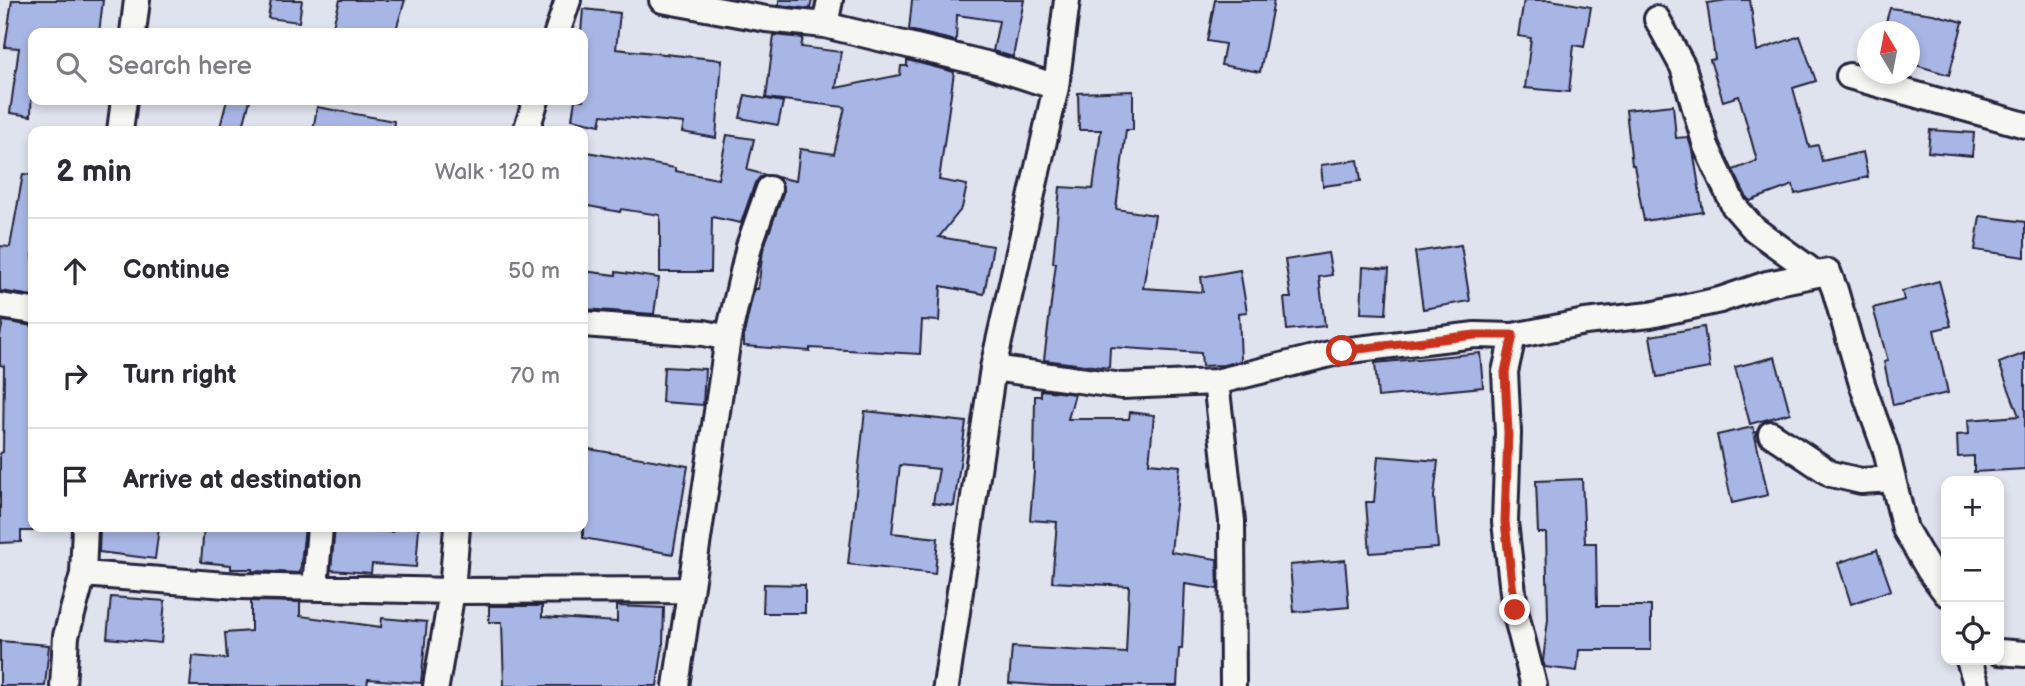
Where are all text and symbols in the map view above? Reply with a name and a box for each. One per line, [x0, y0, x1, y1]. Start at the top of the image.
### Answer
north arrow [1857, 21, 1920, 84]
search box [28, 28, 588, 105]
icon: search [52, 48, 90, 86]
text: Search here [108, 51, 252, 82]
text: 2 min [56, 154, 132, 190]
text: Walk · 120 m [435, 158, 560, 186]
icon: ahead [56, 252, 94, 290]
text: Continue [123, 255, 230, 286]
text: 50 m [508, 257, 560, 285]
route start [1326, 335, 1357, 366]
icon: right [56, 357, 94, 395]
text: Turn right [123, 360, 236, 391]
text: 70 m [510, 362, 560, 390]
icon: arrive [56, 462, 94, 500]
text: Arrive at destination [123, 465, 362, 496]
map controls [1941, 476, 2004, 665]
button: + [1941, 476, 2004, 539]
button: − [1941, 539, 2004, 602]
route end [1499, 594, 1530, 625]
button: locate [1941, 602, 2004, 665]

